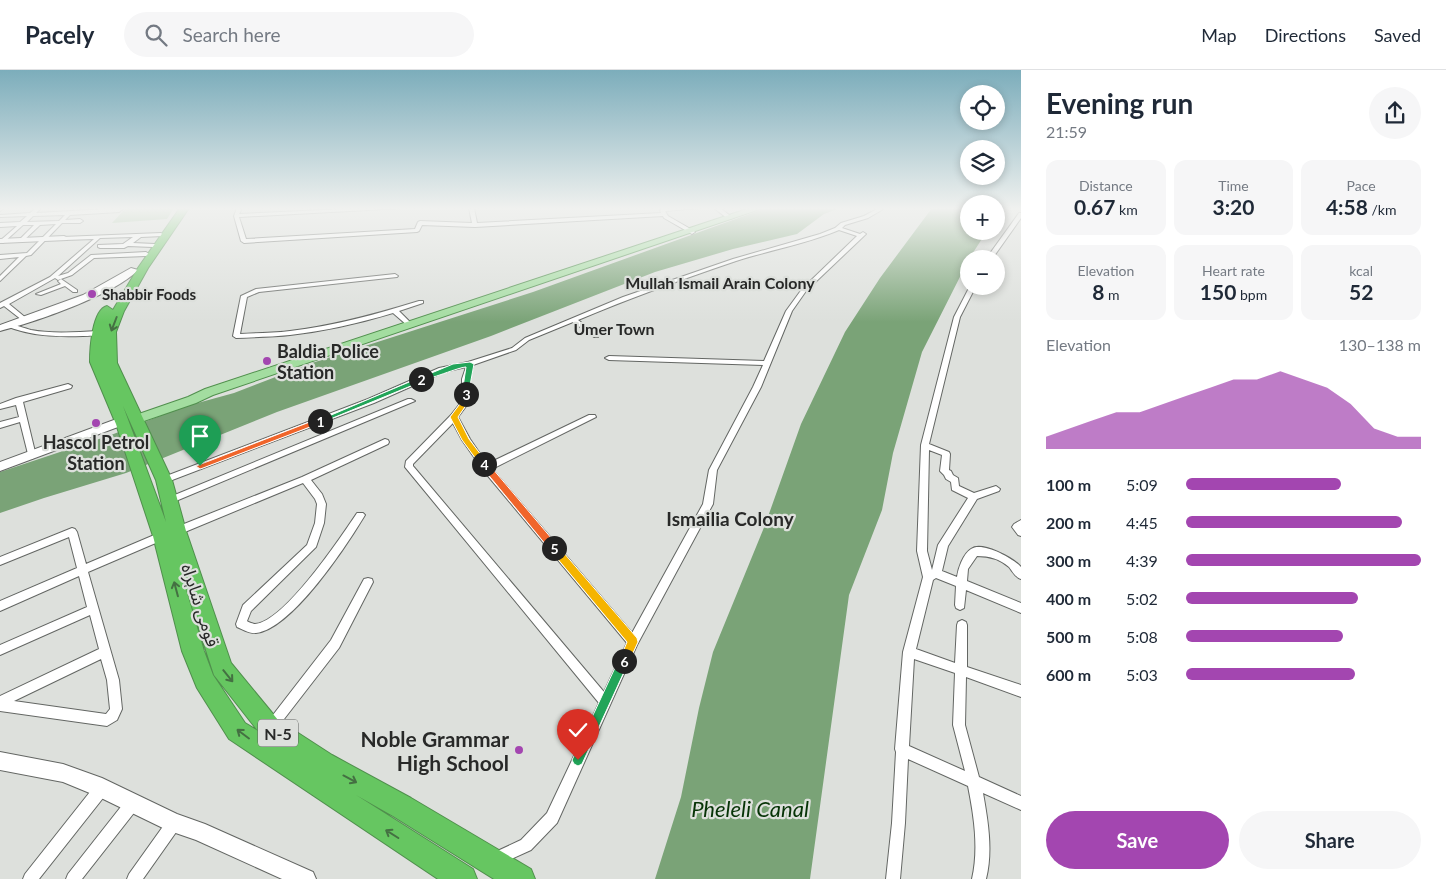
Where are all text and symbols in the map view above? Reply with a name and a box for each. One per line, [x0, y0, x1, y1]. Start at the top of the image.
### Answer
search box [124, 12, 474, 57]
text: Pacely [25, 20, 94, 49]
icon: search [142, 21, 170, 49]
text: Search here [182, 23, 280, 46]
text: Map [1201, 24, 1237, 46]
text: Directions [1265, 24, 1346, 46]
text: Saved [1374, 24, 1421, 46]
map controls [960, 85, 1005, 295]
button: locate [960, 85, 1005, 130]
text: Evening run [1046, 86, 1193, 120]
button: share [1369, 87, 1421, 139]
text: 21:59 [1046, 122, 1087, 141]
button: layers [960, 140, 1005, 185]
text: Distance [1079, 177, 1133, 194]
text: Time [1218, 177, 1249, 194]
text: Pace [1347, 177, 1376, 194]
text: 0.67 [1074, 194, 1115, 219]
text: 3:20 [1213, 194, 1254, 219]
text: 4:58 [1326, 194, 1368, 219]
button: + [960, 195, 1005, 240]
text: km [1115, 201, 1138, 218]
text: /km [1368, 201, 1396, 218]
button: − [960, 250, 1005, 295]
text: Elevation [1077, 262, 1134, 279]
text: Heart rate [1202, 262, 1265, 279]
text: kcal [1349, 262, 1373, 279]
district label: Mullah Ismail Arain Colony [625, 273, 815, 292]
text: 8 [1092, 279, 1104, 304]
text: 150 [1200, 279, 1236, 304]
text: 52 [1349, 279, 1373, 304]
place label: Shabbir Foods [102, 285, 197, 303]
text: m [1104, 286, 1119, 303]
text: bpm [1236, 286, 1267, 303]
marker: Shabbir Foods [86, 288, 98, 300]
one-way arrow [108, 316, 118, 331]
district label: Umer Town [573, 319, 655, 338]
text: Elevation [1046, 335, 1111, 354]
text: 130–138 m [1339, 335, 1421, 354]
place label: Baldia Police Station [277, 340, 379, 383]
marker: Baldia Police Station [261, 355, 273, 367]
pin: 2 [408, 366, 434, 392]
text: 2 [417, 371, 426, 388]
pin: 3 [454, 382, 478, 406]
text: 3 [462, 386, 471, 403]
pin: 1 [308, 408, 332, 434]
text: 1 [316, 413, 325, 430]
pin [179, 415, 221, 466]
marker: Hascol Petrol Station [90, 417, 102, 429]
icon: arrive [186, 422, 214, 450]
place label: Hascol Petrol Station [43, 431, 149, 474]
pin: 4 [472, 452, 496, 476]
text: 4 [480, 456, 489, 473]
text: 100 m [1046, 475, 1091, 494]
text: 5:09 [1126, 475, 1158, 494]
district label: Ismailia Colony [666, 507, 795, 530]
text: 200 m [1046, 513, 1091, 532]
text: 4:45 [1126, 513, 1158, 532]
pin: 5 [542, 536, 566, 560]
text: 5 [550, 540, 559, 557]
text: 300 m [1046, 551, 1091, 570]
text: 4:39 [1126, 551, 1158, 570]
street label: قومی شاہراہ [176, 561, 225, 650]
one-way arrow [171, 581, 181, 597]
text: 400 m [1046, 589, 1091, 608]
text: 5:02 [1126, 589, 1158, 608]
text: 500 m [1046, 627, 1091, 646]
text: 5:08 [1126, 627, 1158, 646]
pin: 6 [612, 648, 636, 674]
text: 6 [620, 653, 629, 670]
text: 600 m [1046, 665, 1091, 684]
text: 5:03 [1126, 665, 1158, 684]
one-way arrow [222, 669, 233, 682]
pin [557, 709, 599, 760]
icon: check [564, 716, 592, 744]
road number: N-5 [258, 720, 298, 746]
place label: Noble Grammar High School [361, 726, 509, 775]
one-way arrow [237, 729, 250, 740]
marker: Noble Grammar High School [513, 744, 525, 756]
one-way arrow [343, 774, 358, 784]
water label: Pheleli Canal [691, 795, 809, 822]
button: Save [1046, 811, 1229, 869]
button: Share [1239, 811, 1421, 869]
one-way arrow [386, 829, 400, 839]

